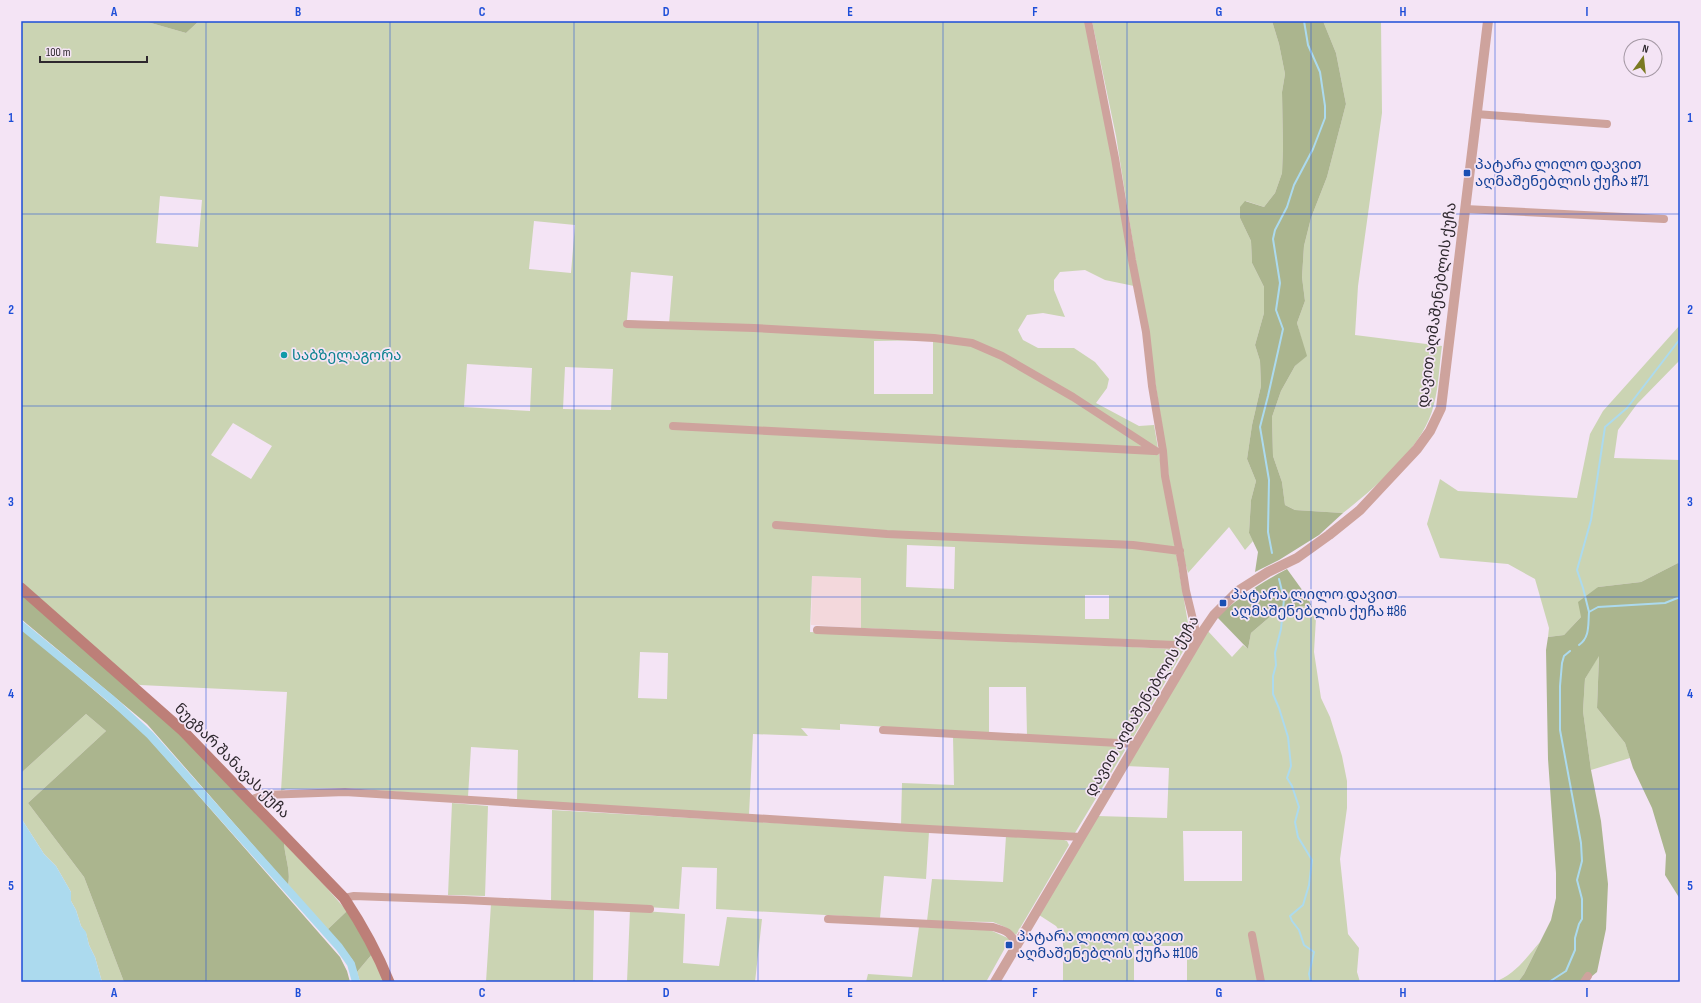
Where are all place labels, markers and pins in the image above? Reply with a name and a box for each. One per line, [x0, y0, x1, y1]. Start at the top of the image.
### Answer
place label: პატარა ლილო დავით აღმაშენებლის ქუჩა #71 [1475, 155, 1650, 191]
marker: პატარა ლილო დავით აღმაშენებლის ქუჩა #71 [1462, 168, 1472, 178]
place label: საბზელაგორა [292, 346, 401, 365]
marker: საბზელაგორა [279, 350, 289, 360]
place label: პატარა ლილო დავით აღმაშენებლის ქუჩა #86 [1231, 585, 1407, 621]
marker: პატარა ლილო დავით აღმაშენებლის ქუჩა #86 [1218, 598, 1228, 608]
place label: პატარა ლილო დავით აღმაშენებლის ქუჩა #106 [1017, 927, 1198, 963]
marker: პატარა ლილო დავით აღმაშენებლის ქუჩა #106 [1004, 940, 1014, 950]

